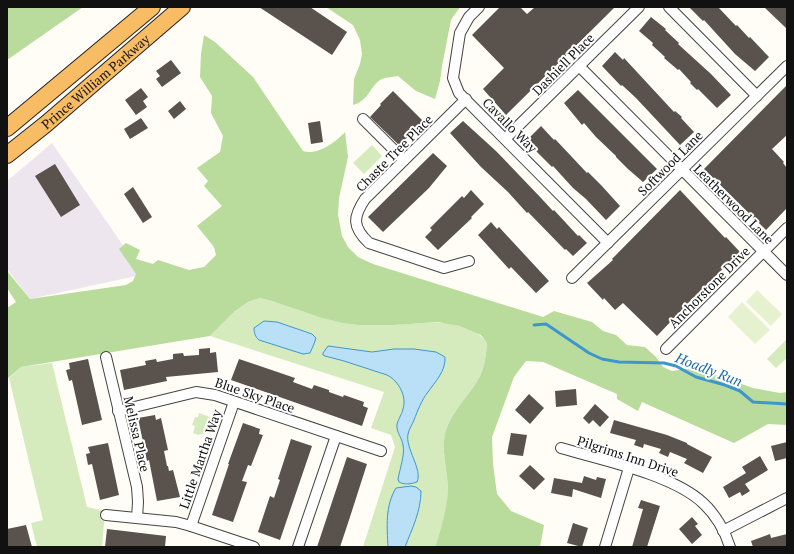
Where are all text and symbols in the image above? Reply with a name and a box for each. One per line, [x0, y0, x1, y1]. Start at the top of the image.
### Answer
street label: Dashiell Place [528, 29, 598, 99]
street label: Prince William Parkway [37, 30, 154, 133]
street label: Cavallo Way [479, 94, 542, 157]
street label: Chaste Tree Place [352, 111, 436, 195]
street label: Softwood Lane [633, 126, 707, 200]
street label: Leatherwood Lane [690, 160, 778, 248]
street label: Anchorstone Drive [664, 242, 754, 332]
water label: Hoadly Run [672, 347, 745, 390]
street label: Blue Sky Place [213, 373, 297, 417]
street label: Melissa Place [120, 394, 154, 474]
street label: Little Martha Way [175, 407, 226, 511]
street label: Pilgrims Inn Drive [575, 431, 681, 481]

